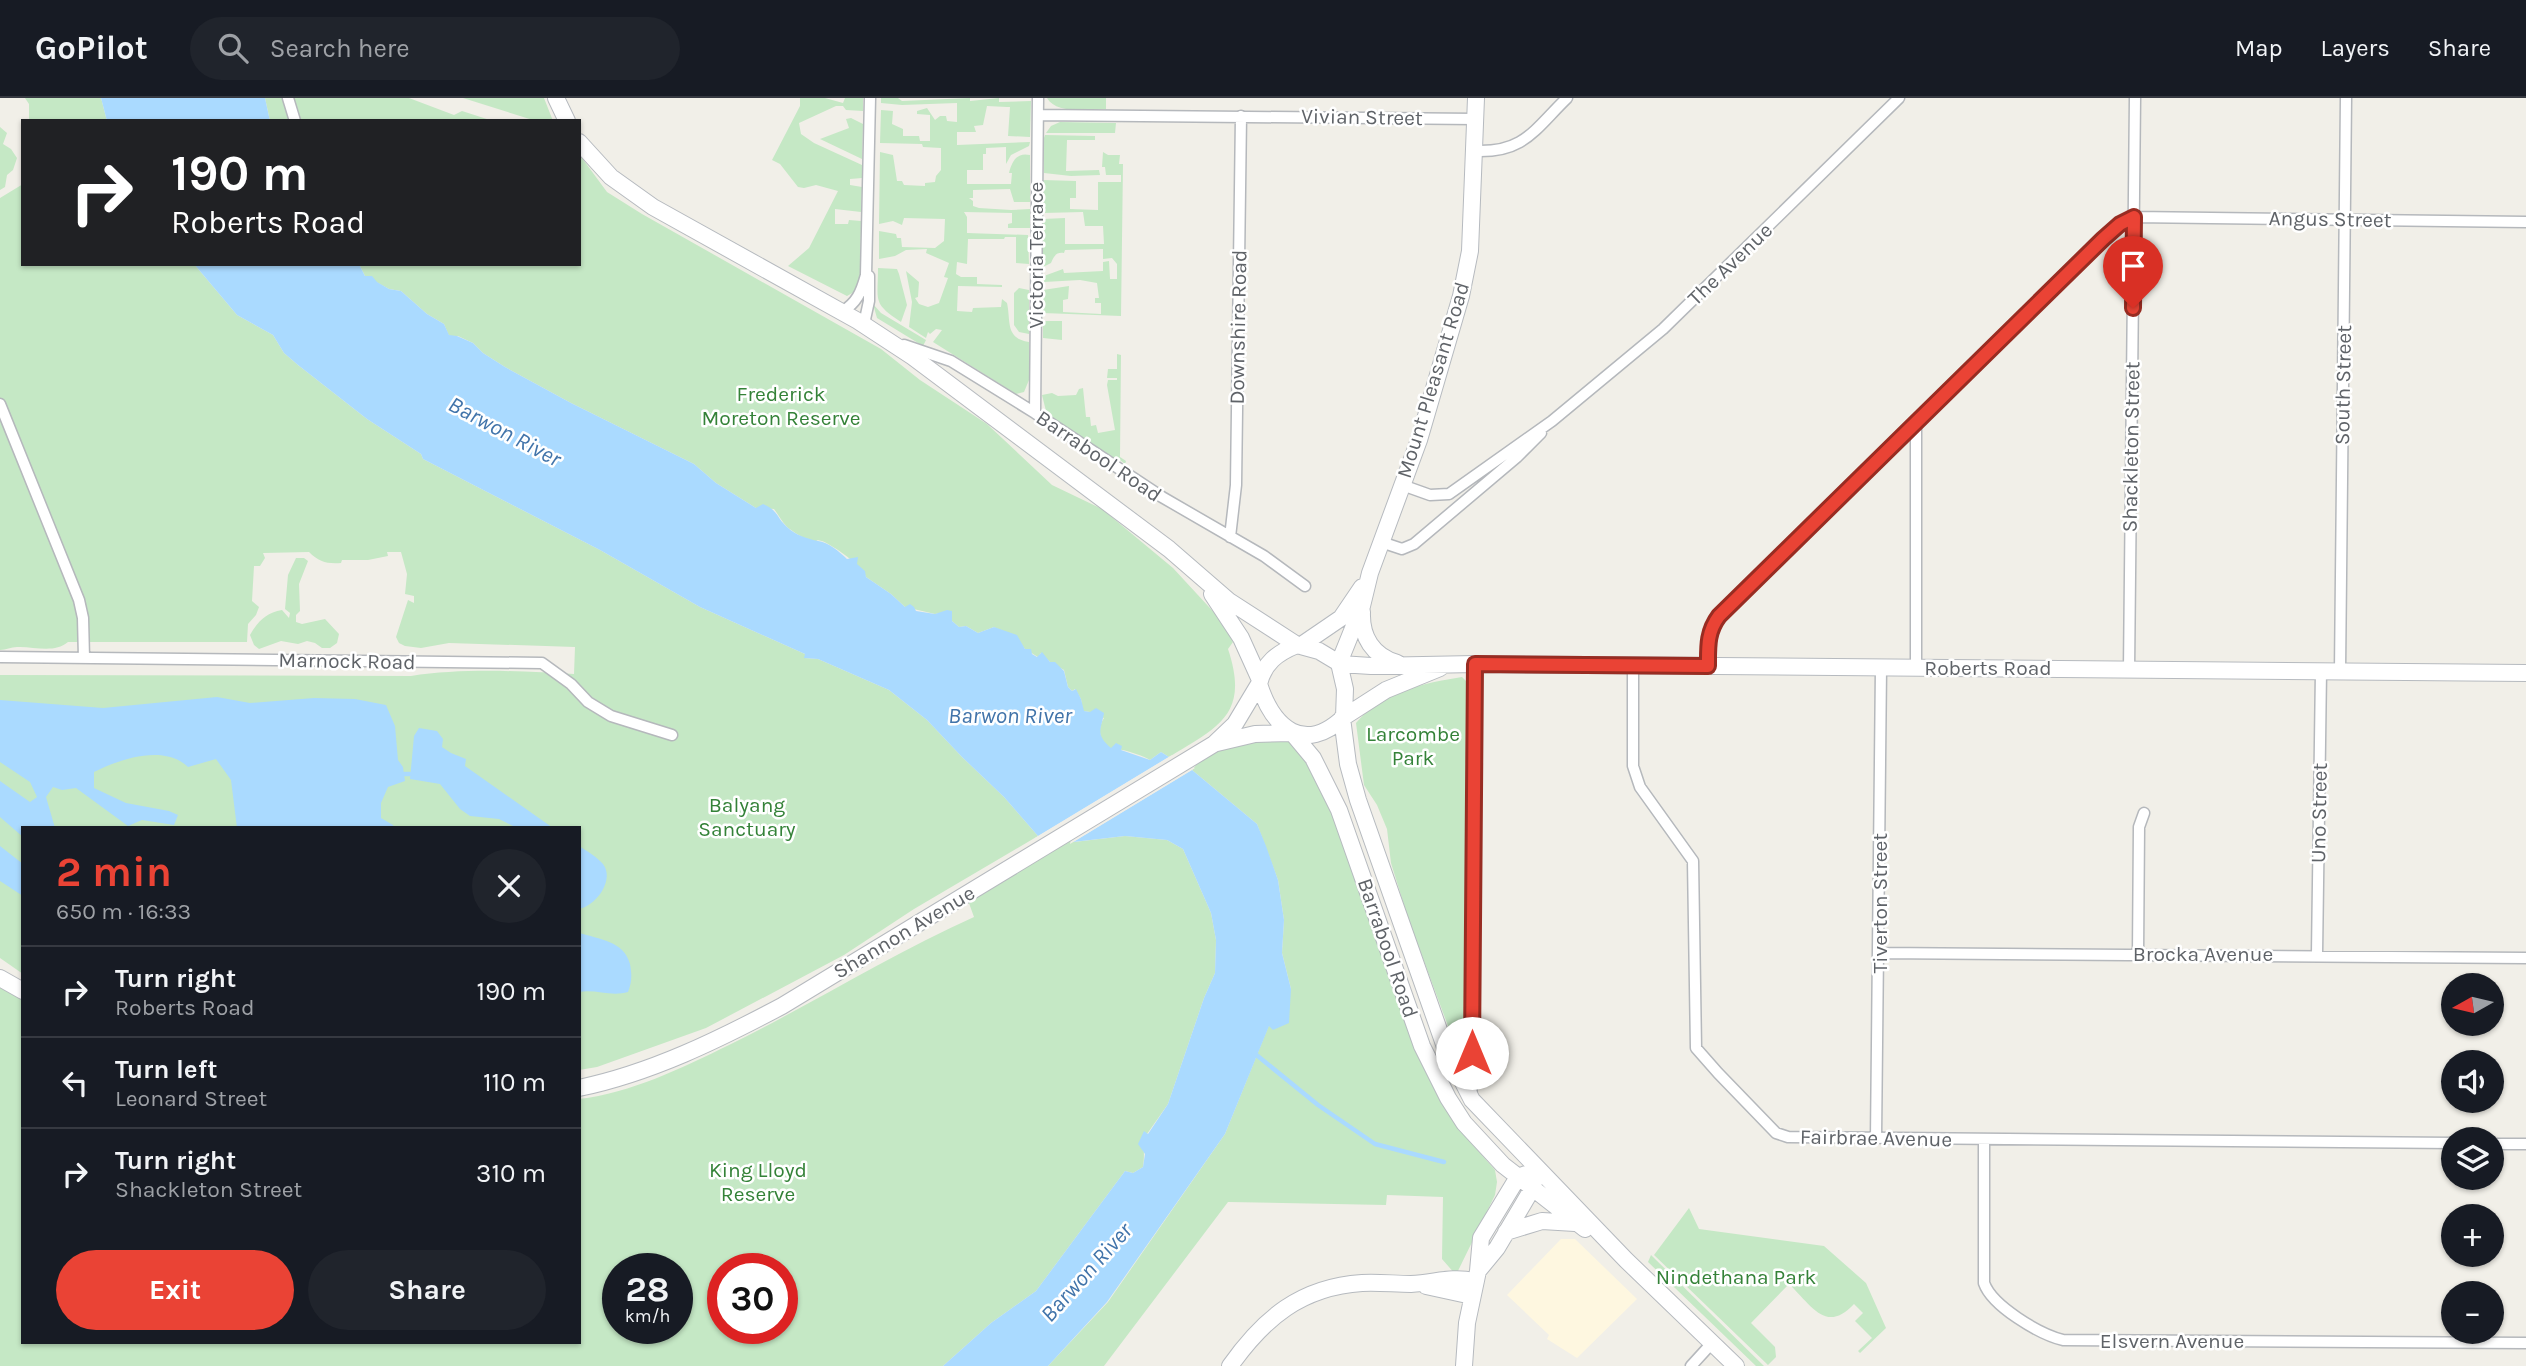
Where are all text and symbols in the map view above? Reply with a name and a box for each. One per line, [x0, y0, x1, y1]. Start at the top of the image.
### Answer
search box [190, 17, 680, 80]
text: GoPilot [35, 29, 148, 67]
icon: search [214, 29, 252, 67]
text: Search here [270, 33, 410, 64]
text: Map [2235, 34, 2283, 62]
text: Layers [2321, 34, 2390, 62]
text: Share [2428, 34, 2491, 62]
street label: Vivian Street [1301, 104, 1423, 130]
text: 190 m [171, 145, 308, 202]
icon: right [56, 147, 147, 238]
street label: Victoria Terrace [1024, 182, 1048, 328]
text: Roberts Road [171, 204, 365, 241]
street label: Angus Street [2268, 206, 2392, 232]
street label: The Avenue [1683, 218, 1777, 310]
pin [2103, 236, 2163, 308]
icon: arrive [2114, 247, 2152, 285]
street label: Downshire Road [1225, 249, 1251, 405]
street label: Mount Pleasant Road [1392, 279, 1474, 481]
street label: South Street [2330, 325, 2356, 445]
street label: Shackleton Street [2118, 361, 2144, 533]
park label: Frederick Moreton Reserve [701, 382, 861, 430]
water label: Barwon River [444, 390, 567, 473]
street label: Barrabool Road [1032, 405, 1166, 507]
street label: Marnock Road [278, 648, 416, 674]
street label: Roberts Road [1924, 656, 2052, 680]
water label: Barwon River [948, 702, 1073, 729]
park label: Larcombe Park [1366, 722, 1460, 770]
street label: Uno Street [2306, 762, 2332, 863]
park label: Balyang Sanctuary [698, 793, 796, 841]
street label: Tiverton Street [1868, 833, 1892, 973]
text: 2 min [56, 847, 172, 897]
button: close [472, 849, 546, 923]
street label: Barrabool Road [1353, 875, 1423, 1021]
street label: Shannon Avenue [829, 880, 979, 984]
text: 650 m · 16:33 [56, 898, 191, 925]
street label: Brocka Avenue [2133, 942, 2273, 966]
text: Turn right [115, 963, 236, 994]
icon: right [56, 973, 94, 1011]
north arrow [2441, 973, 2504, 1036]
map controls [2441, 973, 2504, 1344]
text: 190 m [476, 976, 546, 1007]
text: Roberts Road [115, 994, 255, 1021]
position arrow [1435, 1016, 1509, 1090]
button: sound [2441, 1050, 2504, 1113]
text: Turn left [115, 1054, 217, 1085]
icon: left [56, 1064, 94, 1102]
text: 110 m [483, 1067, 546, 1098]
text: Leonard Street [115, 1085, 267, 1112]
street label: Fairbrae Avenue [1800, 1125, 1952, 1151]
button: layers [2441, 1127, 2504, 1190]
text: Turn right [115, 1145, 236, 1176]
icon: right [56, 1155, 94, 1193]
text: 310 m [476, 1158, 546, 1189]
park label: King Lloyd Reserve [709, 1158, 807, 1206]
text: Shackleton Street [115, 1176, 302, 1203]
button: + [2441, 1204, 2504, 1267]
water label: Barwon River [1035, 1216, 1139, 1327]
button: Exit [56, 1250, 294, 1330]
button: Share [308, 1250, 546, 1330]
speed limit sign: 30 [707, 1253, 798, 1344]
park label: Nindethana Park [1656, 1265, 1816, 1289]
text: 28 [626, 1269, 669, 1310]
button: − [2441, 1281, 2504, 1344]
text: km/h [625, 1305, 670, 1327]
street label: Elsvern Avenue [2100, 1329, 2244, 1353]

